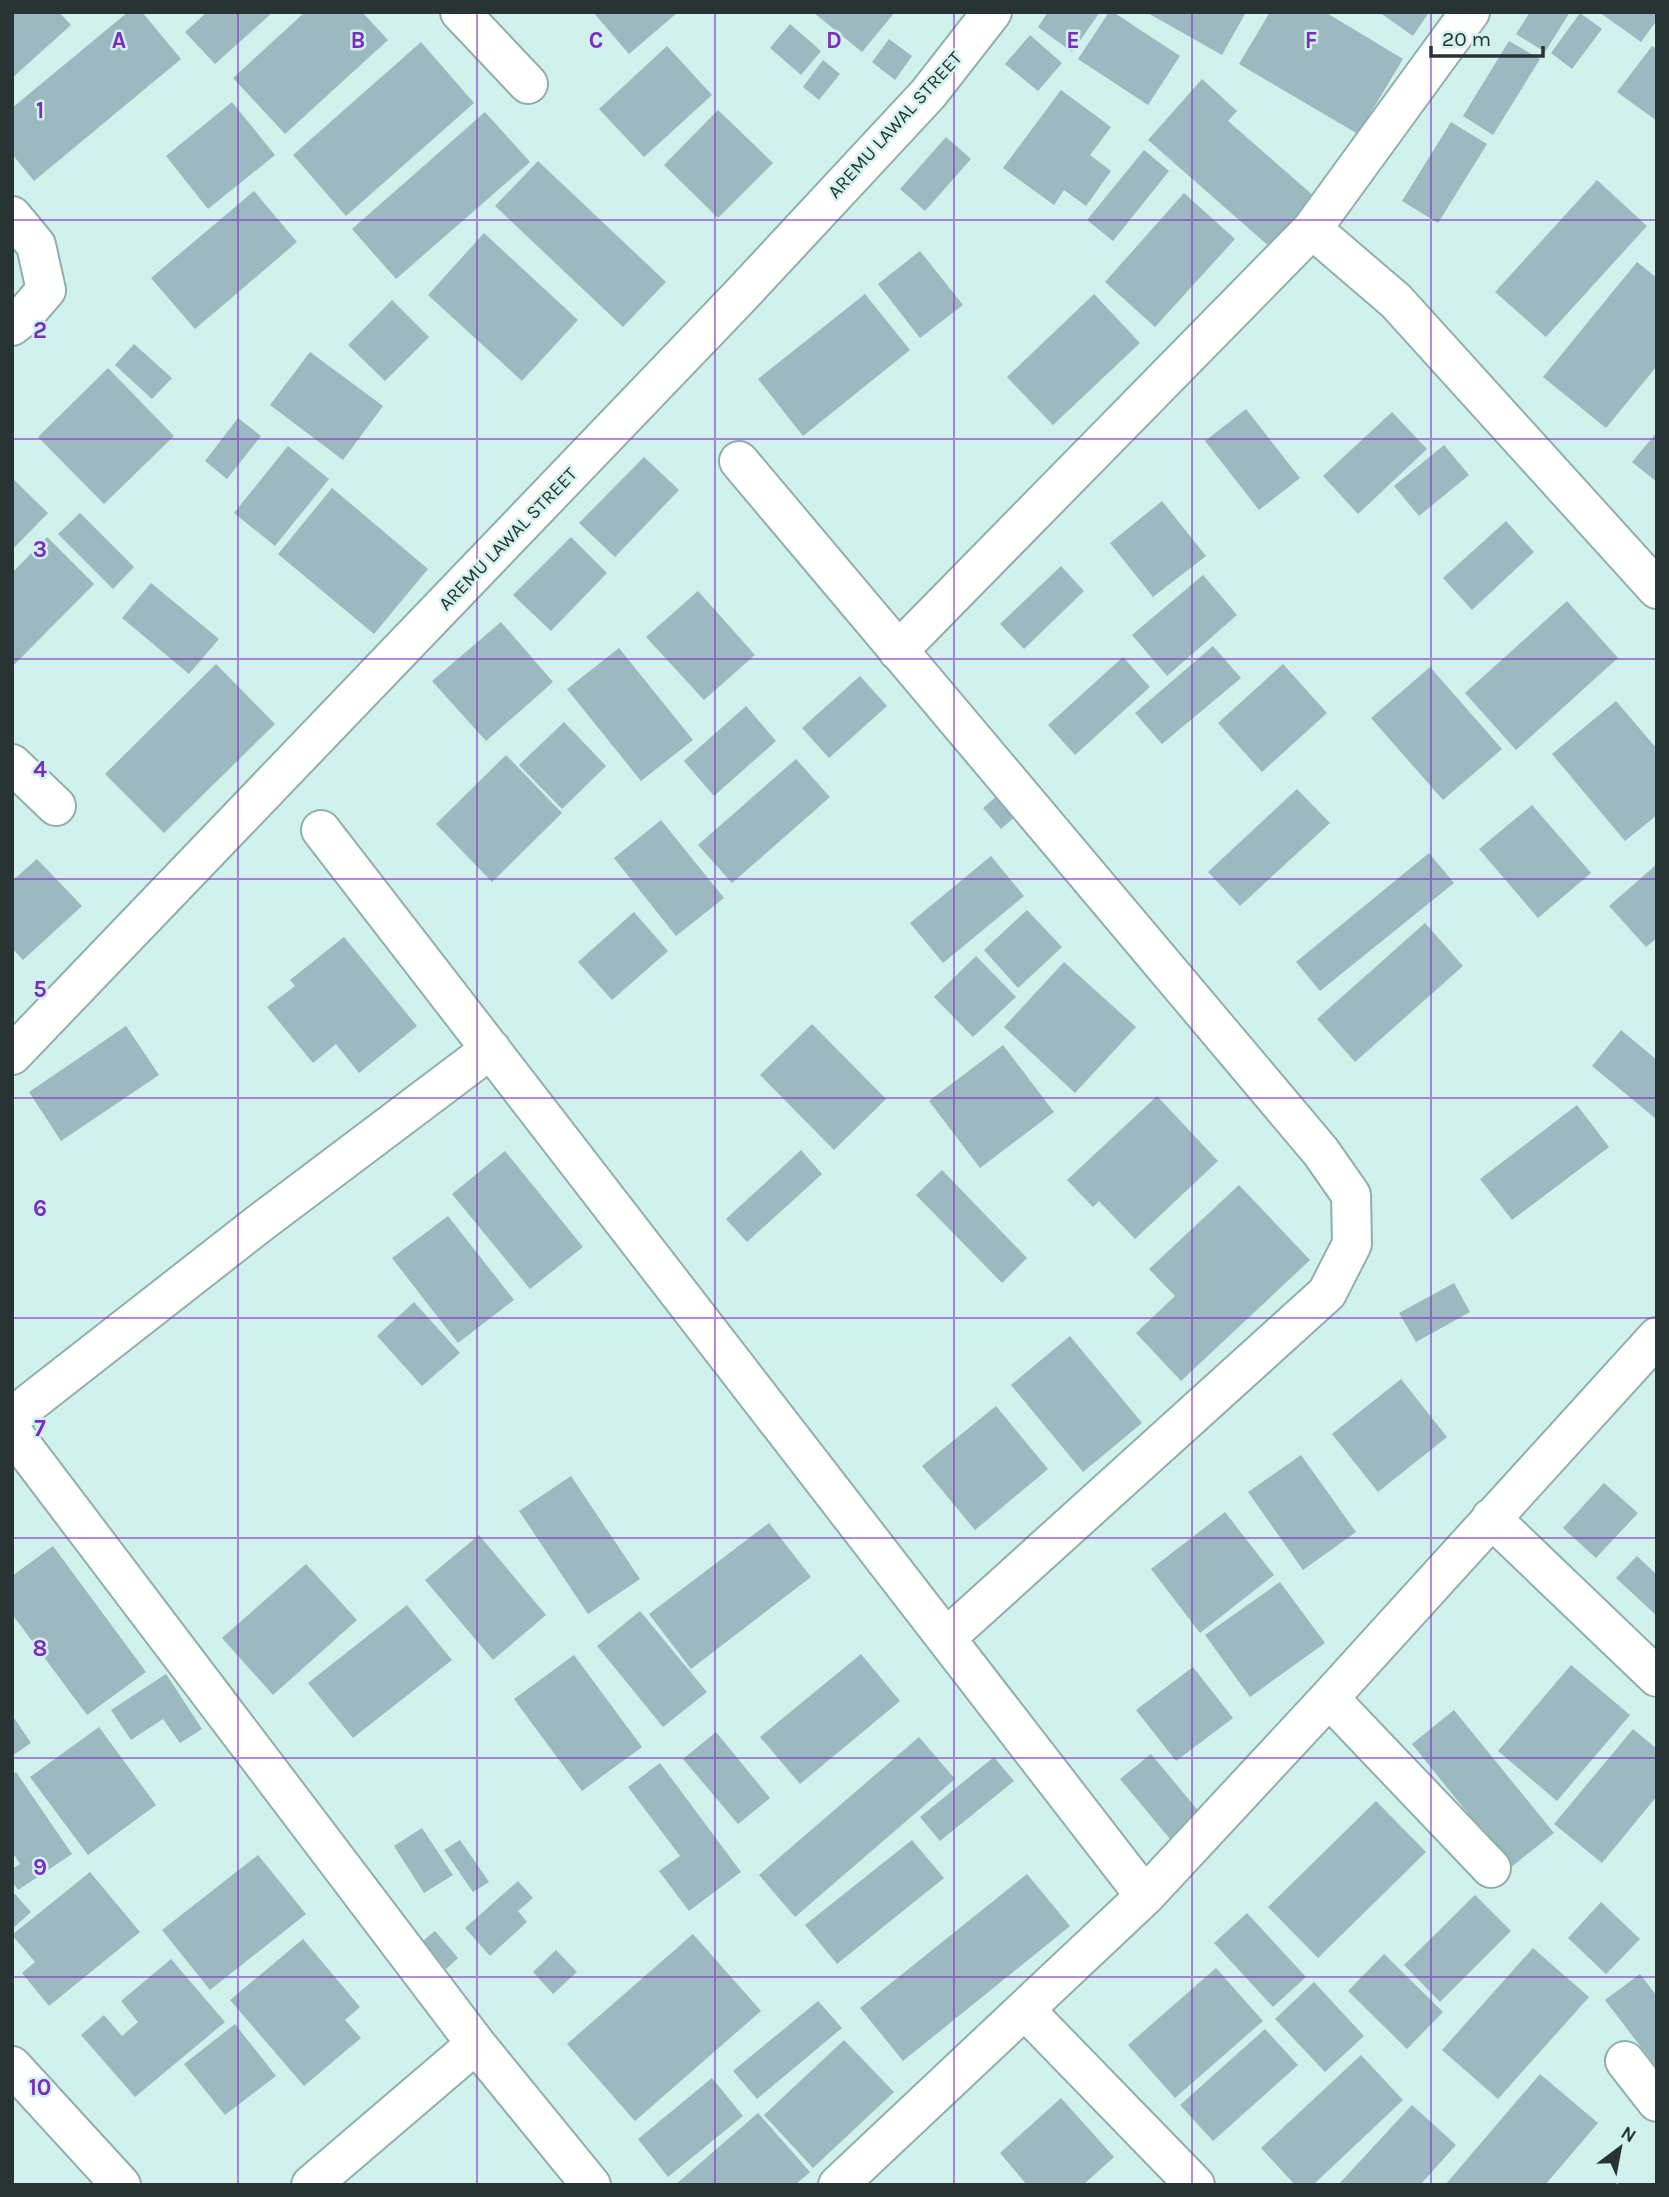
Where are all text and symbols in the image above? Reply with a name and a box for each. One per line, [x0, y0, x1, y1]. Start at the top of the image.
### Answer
scale bar [1431, 14, 1543, 58]
text: A [112, 27, 126, 54]
text: B [351, 27, 365, 54]
text: C [589, 27, 603, 54]
text: D [826, 27, 842, 54]
text: E [1066, 27, 1080, 54]
text: F [1305, 27, 1317, 54]
text: 20 m [1442, 27, 1491, 51]
street label: AREMU LAWAL STREET [823, 47, 967, 203]
text: 1 [36, 97, 44, 124]
text: 2 [33, 317, 47, 344]
street label: AREMU LAWAL STREET [434, 463, 582, 615]
text: 3 [33, 536, 47, 563]
text: 4 [33, 756, 47, 783]
text: 5 [33, 976, 47, 1003]
text: 6 [33, 1195, 47, 1222]
text: 7 [34, 1415, 46, 1442]
text: 8 [33, 1635, 47, 1662]
text: 9 [33, 1854, 47, 1881]
text: 10 [29, 2074, 51, 2101]
north arrow [1585, 2113, 1655, 2183]
text: N [1617, 2121, 1640, 2147]

